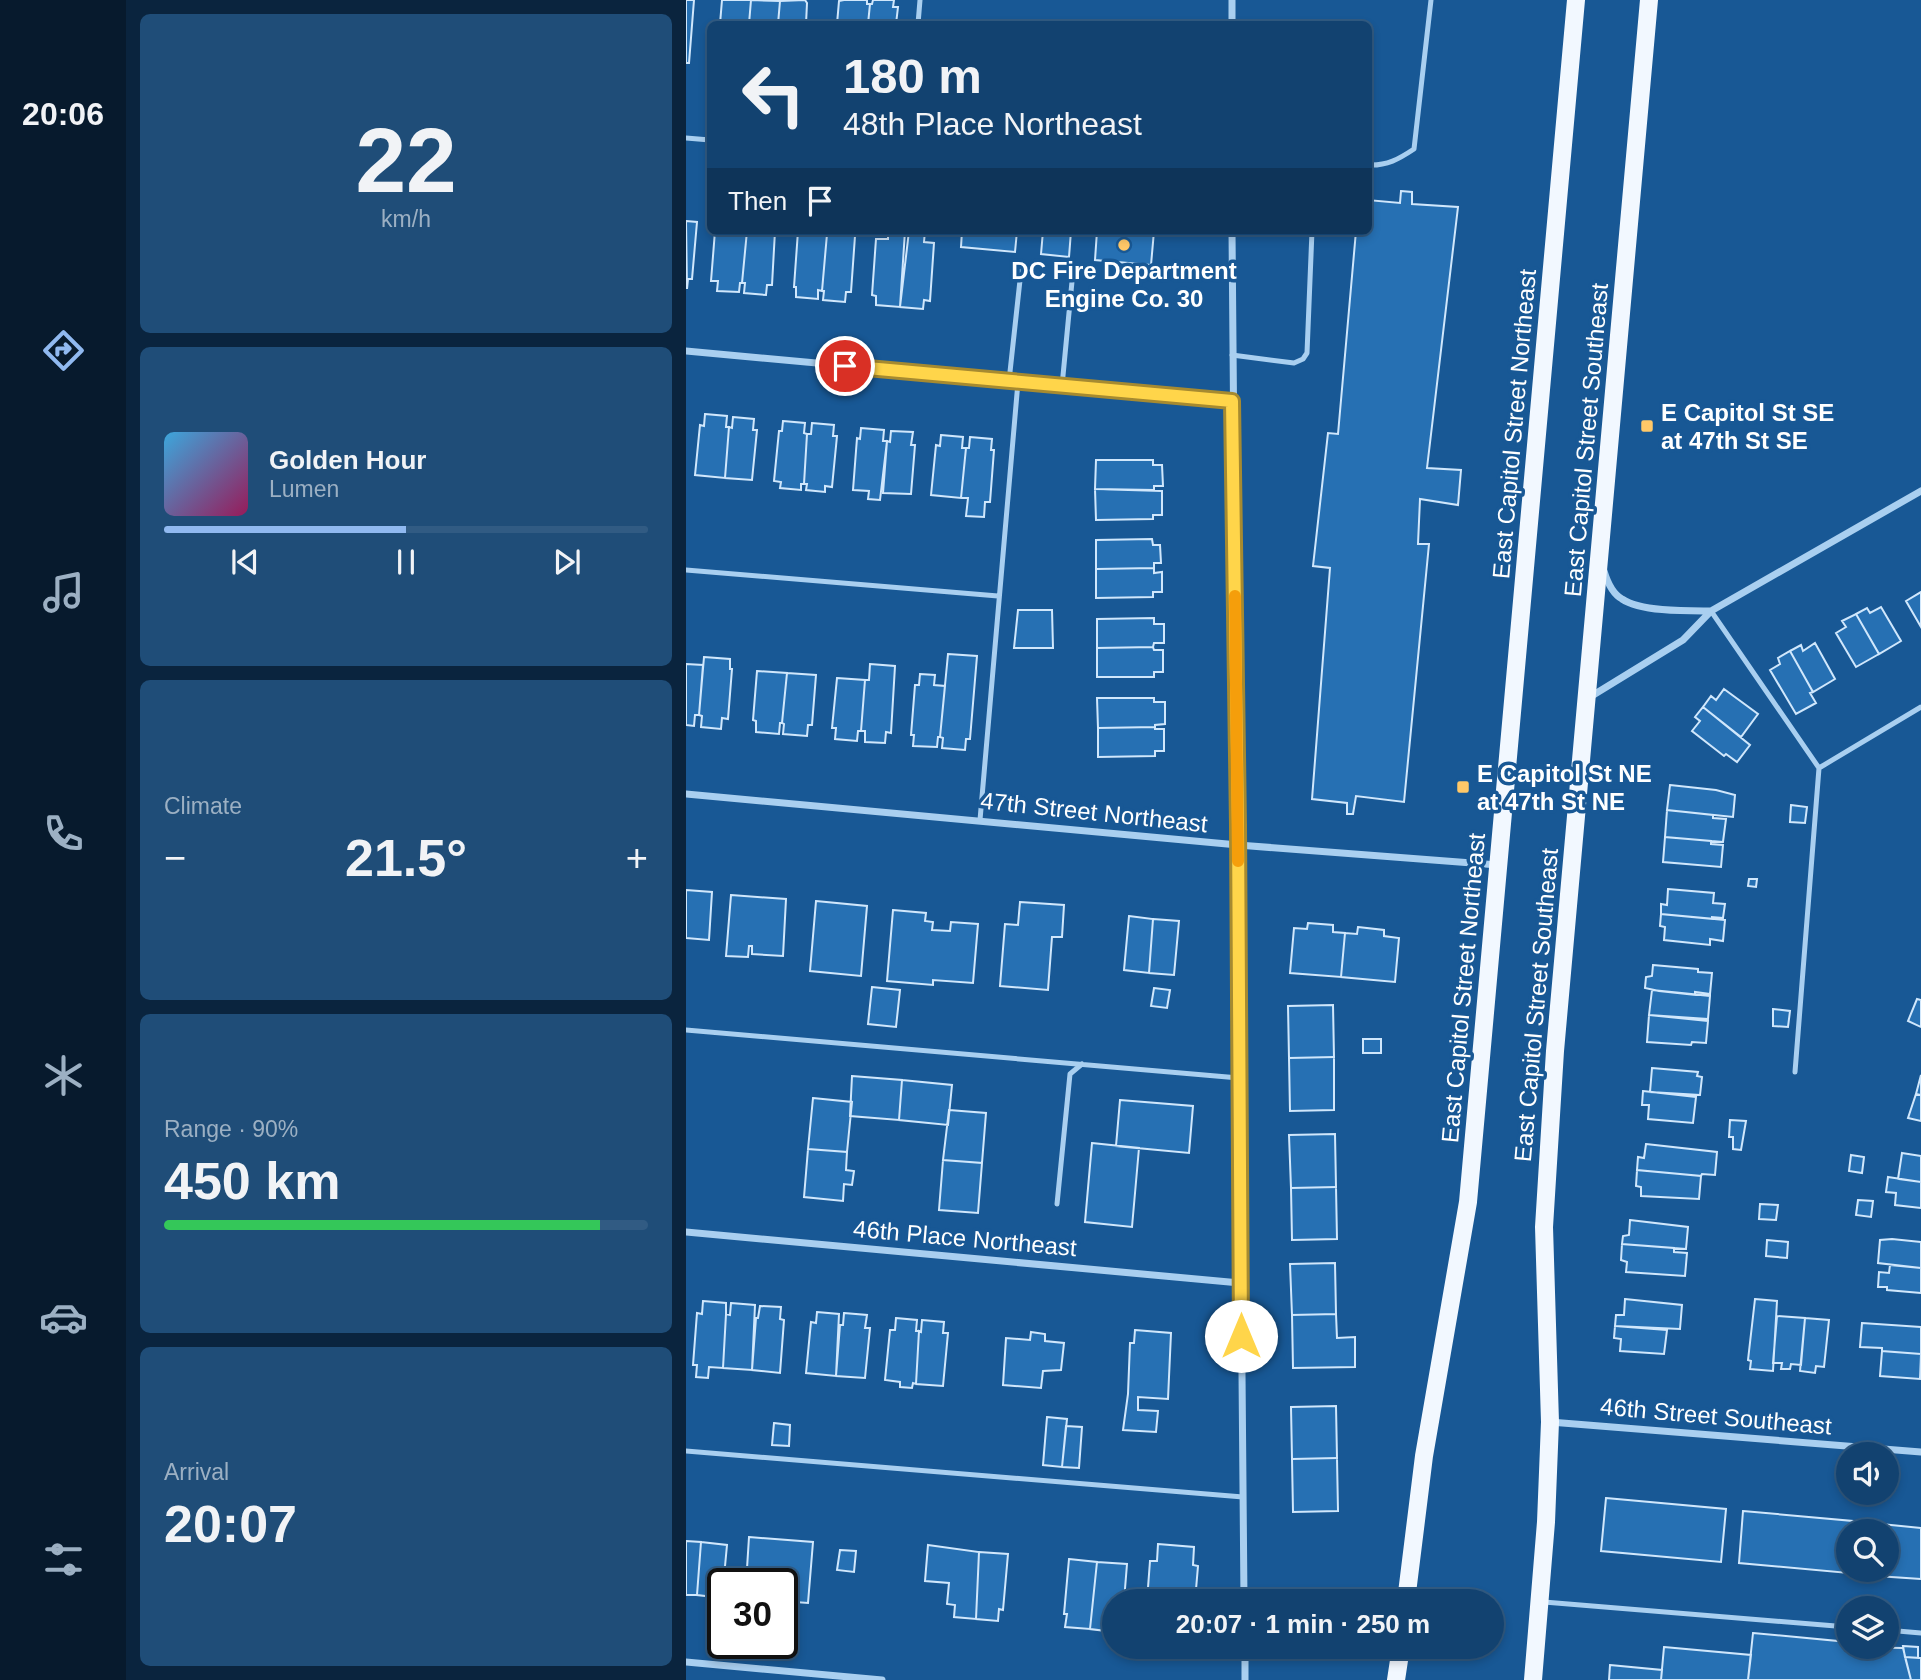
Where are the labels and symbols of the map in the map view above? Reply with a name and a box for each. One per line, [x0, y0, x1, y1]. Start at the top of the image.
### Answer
marker: DC Fire Department Engine Co. 30 [1116, 237, 1132, 253]
place label: DC Fire Department Engine Co. 30 [1011, 257, 1237, 312]
street label: East Capitol Street Northeast [1487, 268, 1541, 580]
street label: East Capitol Street Southeast [1559, 282, 1613, 598]
pin [815, 336, 875, 396]
place label: E Capitol St SE at 47th St SE [1661, 399, 1834, 454]
marker: E Capitol St SE at 47th St SE [1639, 418, 1655, 434]
place label: E Capitol St NE at 47th St NE [1477, 760, 1652, 815]
marker: E Capitol St NE at 47th St NE [1455, 779, 1471, 795]
street label: 47th Street Northeast [979, 787, 1209, 837]
street label: East Capitol Street Northeast [1436, 832, 1490, 1144]
street label: East Capitol Street Southeast [1509, 847, 1563, 1163]
street label: 46th Place Northeast [852, 1215, 1078, 1261]
position arrow [1204, 1299, 1278, 1373]
street label: 46th Street Southeast [1599, 1392, 1833, 1440]
speed limit sign: 30 [707, 1568, 798, 1659]

